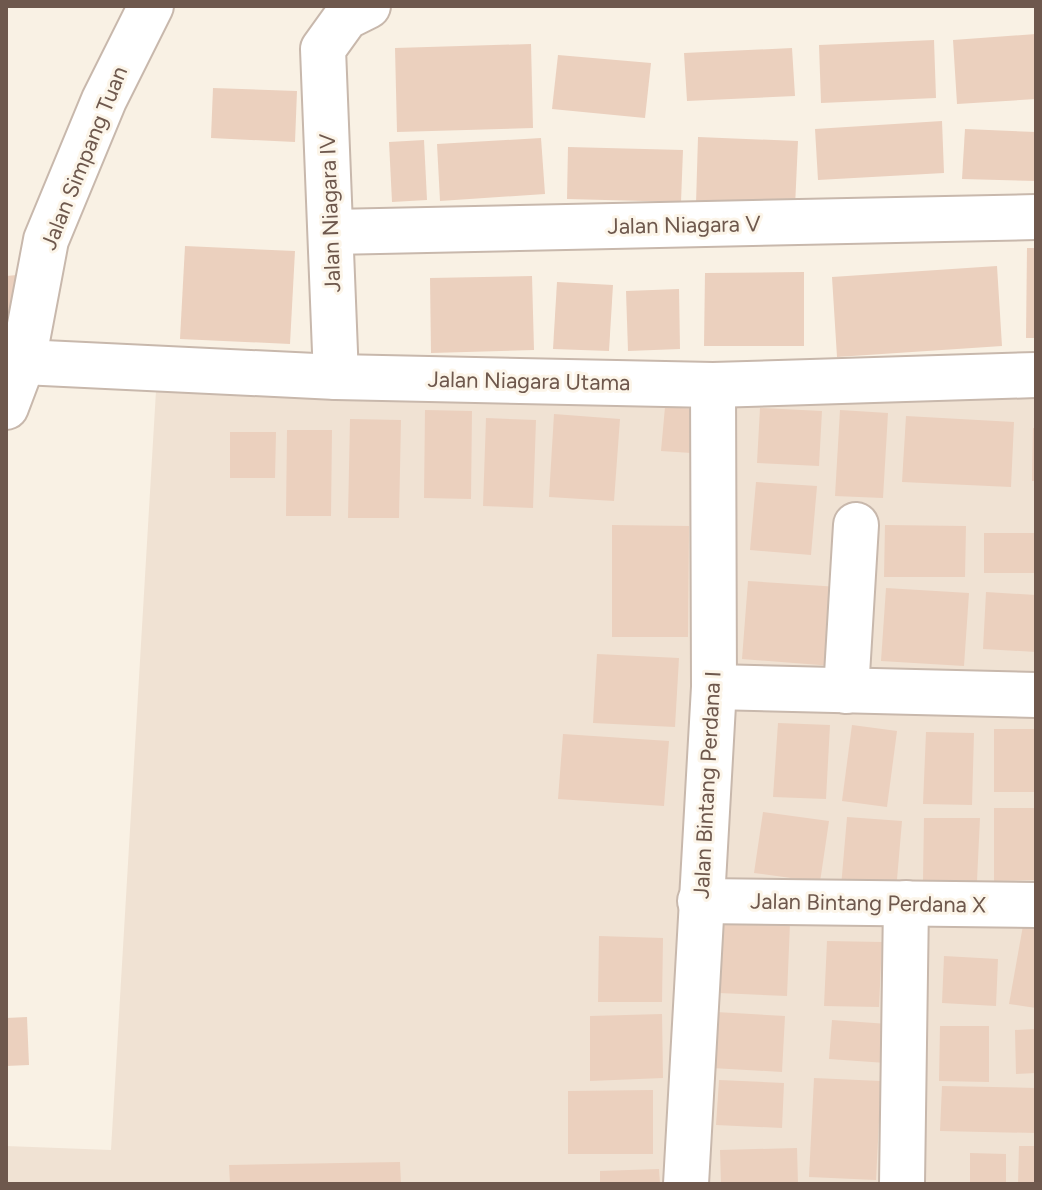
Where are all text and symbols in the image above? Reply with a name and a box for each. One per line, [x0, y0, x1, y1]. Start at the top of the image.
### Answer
street label: Jalan Simpang Tuan [35, 62, 133, 254]
street label: Jalan Niagara IV [314, 132, 346, 293]
street label: Jalan Niagara V [607, 210, 762, 240]
street label: Jalan Niagara Utama [427, 366, 631, 396]
street label: Jalan Bintang Perdana I [688, 670, 726, 900]
street label: Jalan Bintang Perdana X [750, 887, 987, 919]

